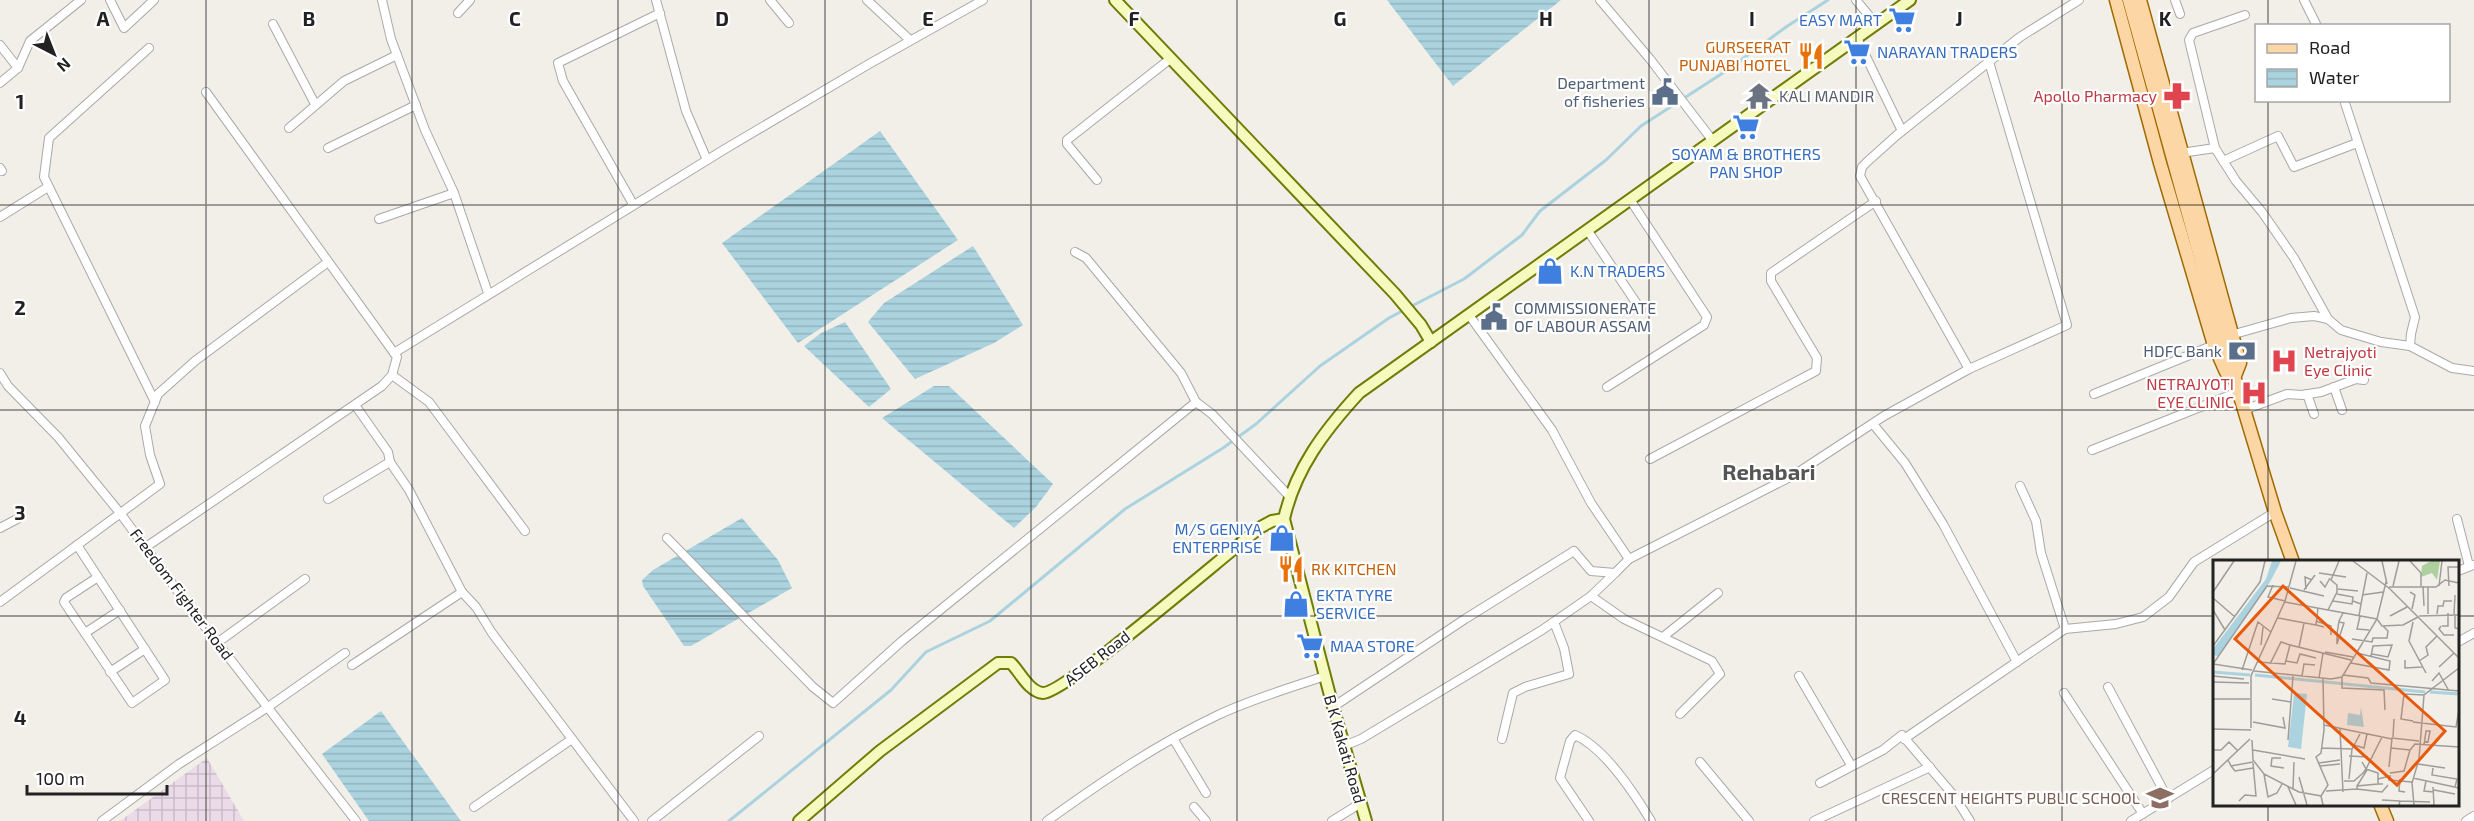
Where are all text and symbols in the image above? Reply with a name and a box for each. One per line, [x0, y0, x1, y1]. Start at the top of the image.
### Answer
supermarket icon: EASY MART [1887, 5, 1917, 35]
text: A [96, 6, 110, 30]
text: B [303, 6, 315, 30]
text: C [509, 6, 521, 30]
text: D [715, 6, 729, 30]
text: E [922, 6, 934, 30]
text: F [1128, 6, 1140, 30]
text: G [1334, 6, 1346, 30]
text: H [1539, 6, 1553, 30]
text: I [1749, 6, 1755, 30]
text: J [1955, 6, 1963, 30]
text: K [2159, 6, 2172, 30]
place label: EASY MART [1799, 10, 1882, 29]
north arrow [24, 24, 84, 84]
legend [2255, 24, 2450, 102]
text: Road [2309, 36, 2350, 58]
place label: GURSEERAT PUNJABI HOTEL [1679, 37, 1791, 74]
supermarket icon: NARAYAN TRADERS [1842, 37, 1872, 67]
restaurant icon: GURSEERAT PUNJABI HOTEL [1796, 41, 1826, 71]
place label: NARAYAN TRADERS [1877, 42, 2017, 61]
text: N [54, 55, 75, 76]
text: Water [2309, 66, 2359, 88]
place label: Department of fisheries [1557, 73, 1645, 110]
public building icon: Department of fisheries [1650, 77, 1680, 107]
temple icon: KALI MANDIR [1744, 81, 1774, 111]
pharmacy icon: Apollo Pharmacy [2162, 81, 2192, 111]
place label: KALI MANDIR [1779, 86, 1874, 105]
place label: Apollo Pharmacy [2033, 86, 2158, 105]
text: 1 [16, 89, 24, 113]
supermarket icon: SOYAM & BROTHERS PAN SHOP [1731, 112, 1761, 142]
place label: SOYAM & BROTHERS PAN SHOP [1671, 144, 1821, 181]
shop icon: K.N TRADERS [1535, 256, 1565, 286]
place label: K.N TRADERS [1570, 261, 1665, 280]
text: 2 [14, 295, 26, 319]
place label: COMMISSIONERATE OF LABOUR ASSAM [1514, 298, 1656, 335]
public building icon: COMMISSIONERATE OF LABOUR ASSAM [1479, 302, 1509, 332]
bank icon: HDFC Bank [2227, 336, 2257, 366]
place label: HDFC Bank [2143, 341, 2222, 360]
place label: Netrajyoti Eye Clinic [2304, 342, 2377, 379]
hospital icon: Netrajyoti Eye Clinic [2269, 346, 2299, 376]
place label: NETRAJYOTI EYE CLINIC [2146, 374, 2234, 411]
hospital icon: NETRAJYOTI EYE CLINIC [2239, 378, 2269, 408]
district label: Rehabari [1722, 458, 1816, 484]
text: 3 [14, 500, 26, 524]
place label: M/S GENIYA ENTERPRISE [1172, 519, 1262, 556]
shop icon: M/S GENIYA ENTERPRISE [1267, 523, 1297, 553]
street label: Freedom Fighter Road [127, 524, 238, 663]
restaurant icon: RK KITCHEN [1276, 554, 1306, 584]
place label: RK KITCHEN [1311, 559, 1397, 578]
inset map [2213, 560, 2459, 806]
place label: EKTA TYRE SERVICE [1316, 585, 1393, 622]
shop icon: EKTA TYRE SERVICE [1281, 589, 1311, 619]
street label: ASEB Road [1060, 626, 1133, 689]
supermarket icon: MAA STORE [1295, 631, 1325, 661]
place label: MAA STORE [1330, 636, 1415, 655]
street label: B K Kakati Road [1321, 692, 1370, 805]
text: 4 [14, 705, 27, 729]
scale bar [27, 758, 166, 796]
text: 100 m [36, 767, 85, 789]
school or university icon: CRESCENT HEIGHTS PUBLIC SCHOOL [2145, 783, 2175, 813]
place label: CRESCENT HEIGHTS PUBLIC SCHOOL [1881, 788, 2140, 807]

